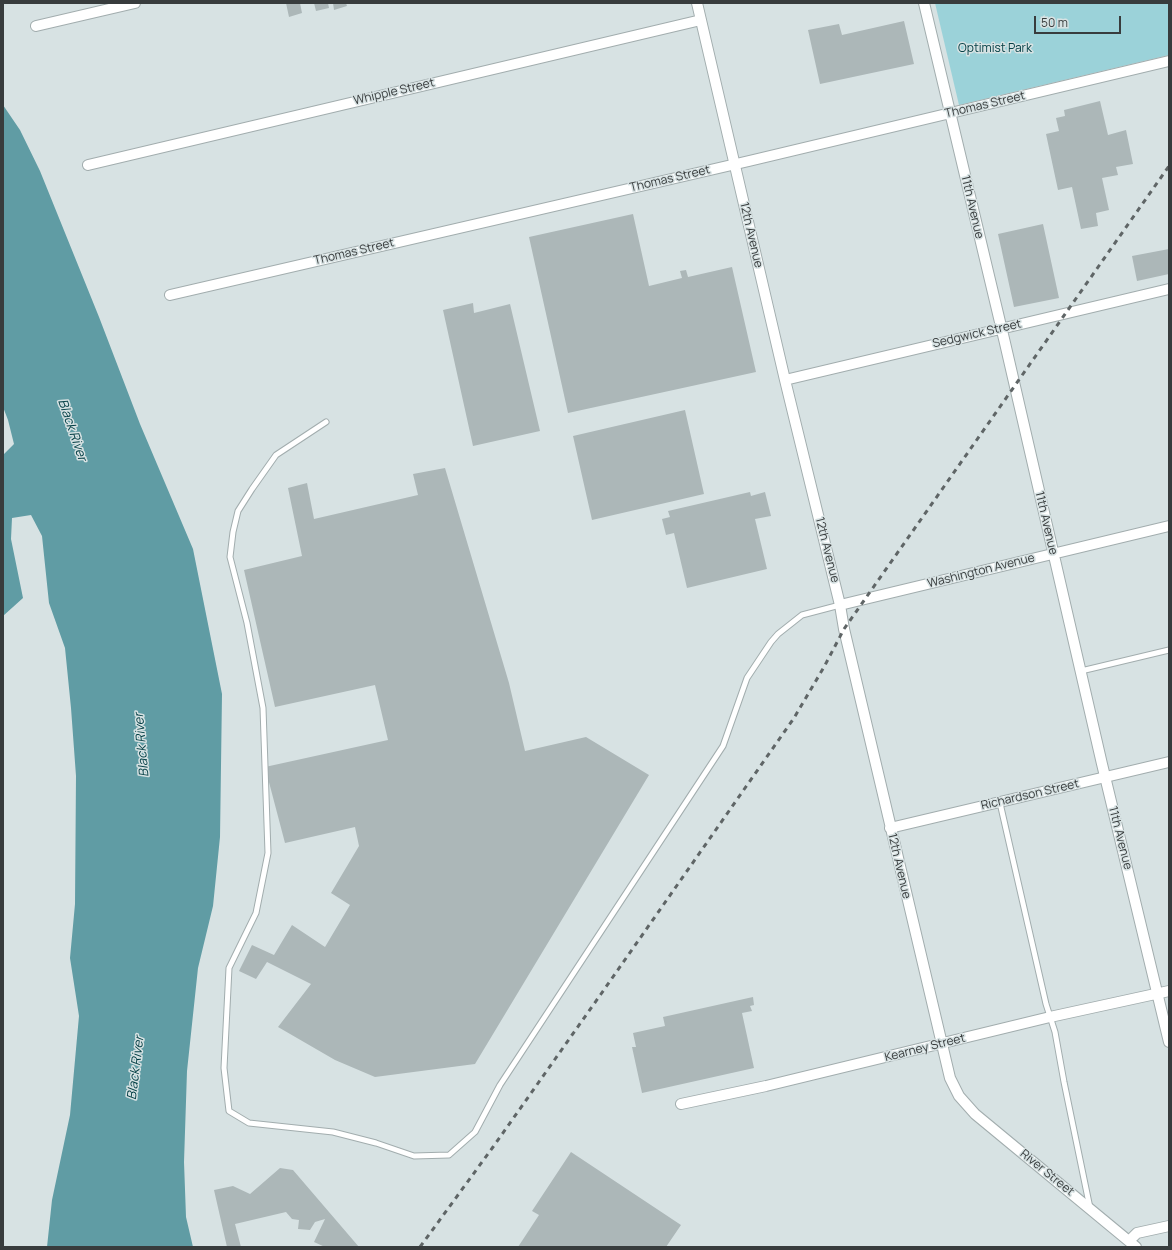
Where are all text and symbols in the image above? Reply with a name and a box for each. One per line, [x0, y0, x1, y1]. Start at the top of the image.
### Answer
scale bar [1036, 8, 1123, 34]
text: 50 m [1041, 14, 1068, 31]
park label: Optimist Park [958, 42, 1032, 56]
street label: Whipple Street [352, 76, 436, 108]
street label: Thomas Street [943, 89, 1027, 121]
street label: Thomas Street [628, 163, 712, 195]
street label: 11th Avenue [958, 174, 986, 240]
street label: 12th Avenue [736, 201, 766, 269]
street label: Thomas Street [312, 236, 396, 268]
street label: Sedgwick Street [931, 317, 1023, 351]
water label: Black River [54, 397, 90, 463]
street label: 11th Avenue [1032, 490, 1060, 556]
street label: 12th Avenue [812, 516, 842, 584]
street label: Washington Avenue [926, 551, 1036, 591]
water label: Black River [131, 712, 153, 778]
street label: Richardson Street [980, 777, 1080, 813]
street label: 11th Avenue [1105, 805, 1135, 871]
street label: 12th Avenue [884, 832, 914, 900]
street label: Kearney Street [883, 1031, 967, 1065]
water label: Black River [124, 1035, 148, 1101]
street label: River Street [1017, 1147, 1077, 1199]

